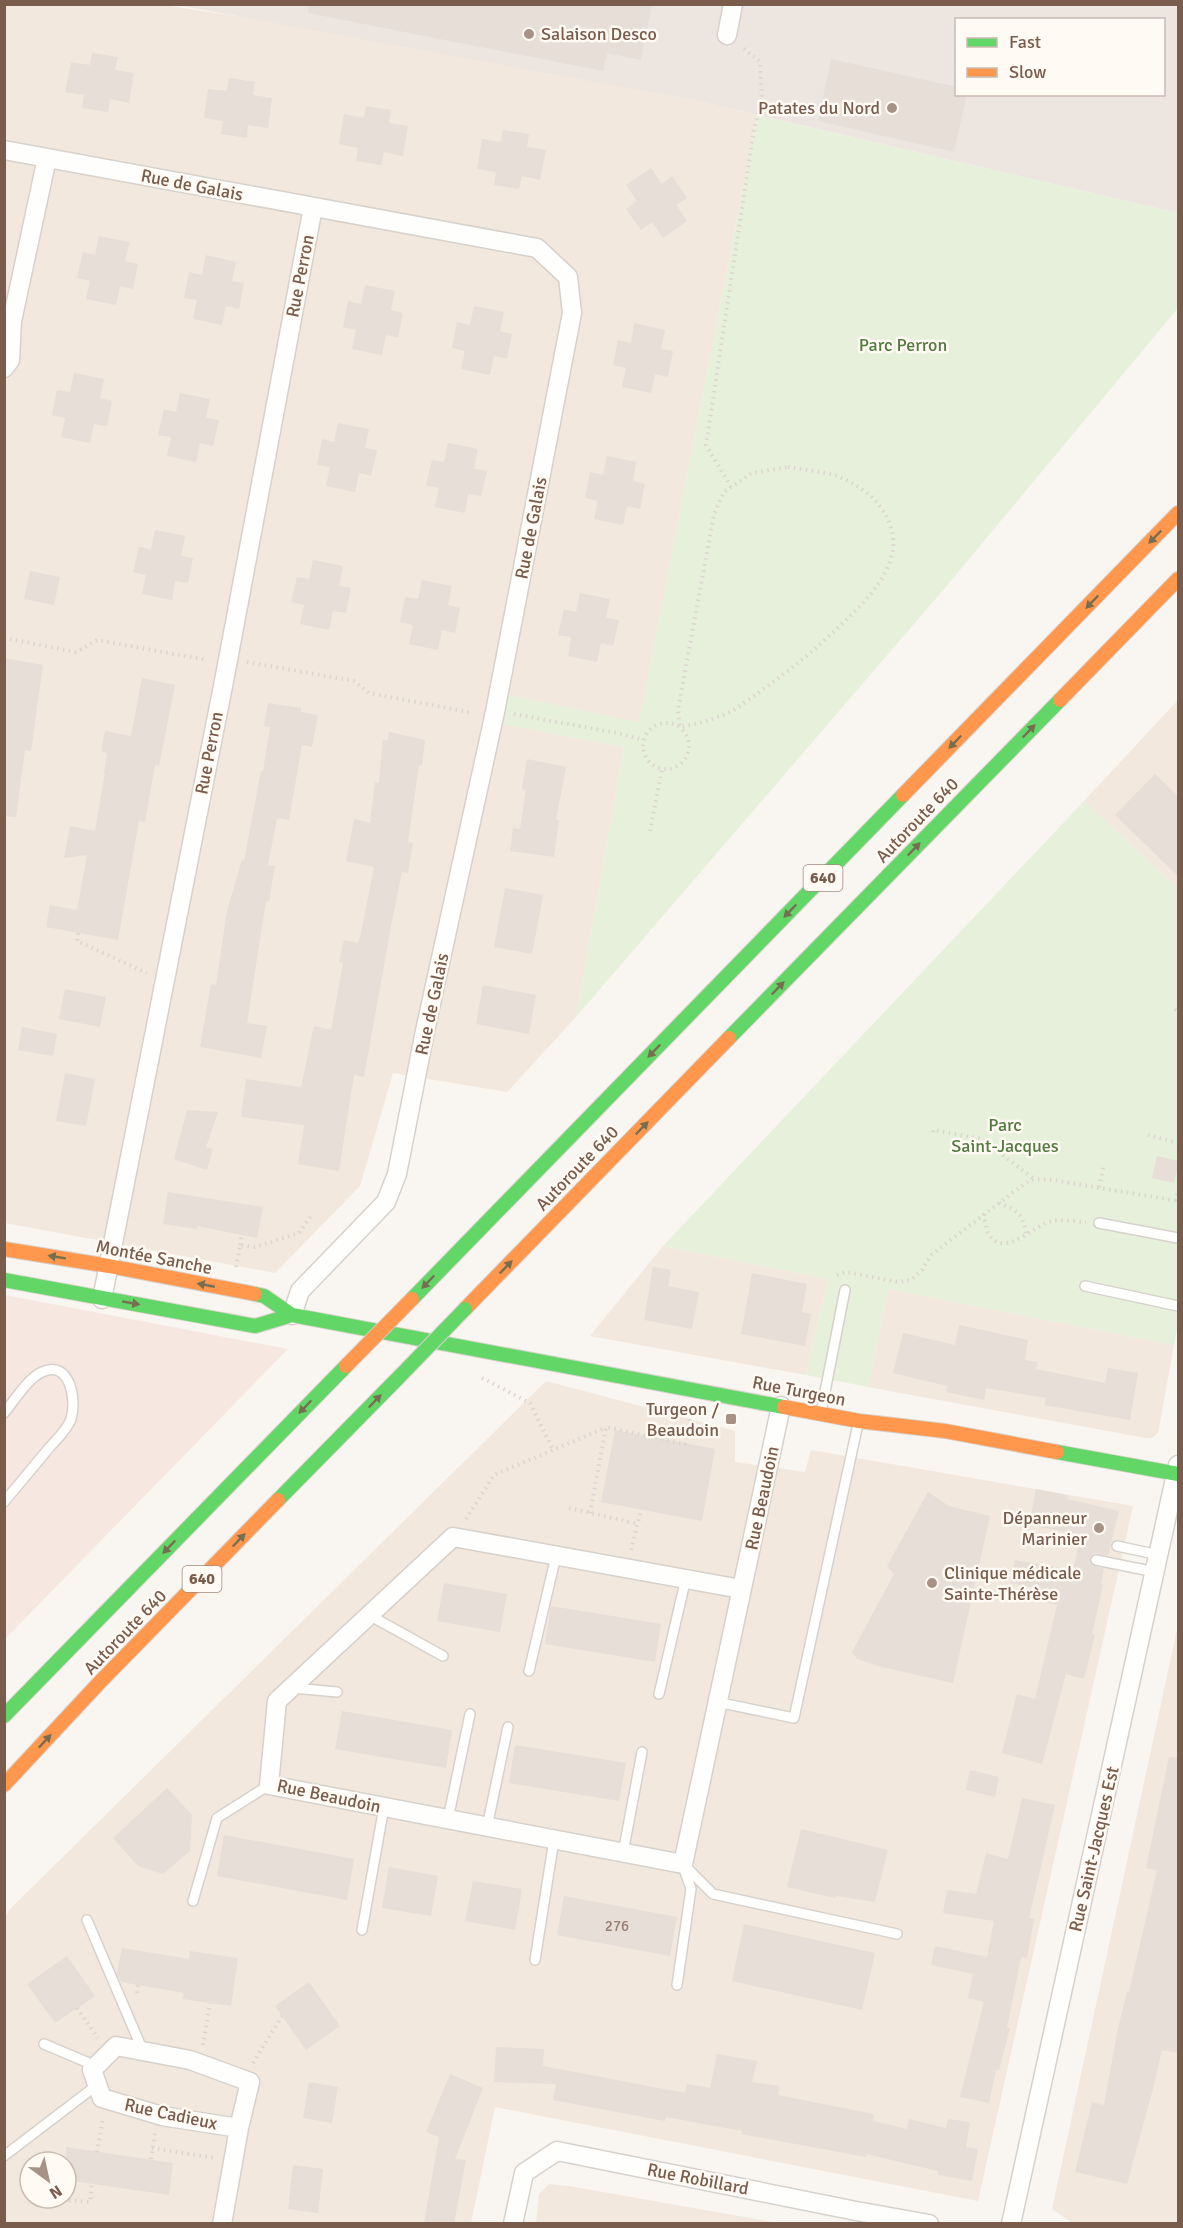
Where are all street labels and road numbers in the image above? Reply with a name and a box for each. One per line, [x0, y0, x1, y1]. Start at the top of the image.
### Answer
street label: Rue de Galais [139, 164, 245, 206]
street label: Rue Perron [281, 233, 319, 319]
street label: Rue de Galais [510, 475, 552, 581]
street label: Rue Perron [190, 710, 228, 796]
street label: Autoroute 640 [871, 773, 963, 867]
road number: 640 [804, 865, 842, 891]
street label: Rue de Galais [410, 951, 454, 1057]
street label: Autoroute 640 [531, 1121, 623, 1215]
street label: Montée Sanche [94, 1235, 214, 1279]
street label: Rue Turgeon [750, 1371, 848, 1411]
street label: Rue Beaudoin [740, 1444, 784, 1552]
road number: 640 [182, 1566, 222, 1592]
street label: Autoroute 640 [79, 1585, 171, 1679]
street label: Rue Saint-Jacques Est [1064, 1764, 1124, 1934]
street label: Rue Beaudoin [275, 1774, 383, 1818]
street label: Rue Cadieux [122, 2093, 220, 2135]
street label: Rue Robillard [645, 2158, 751, 2200]

